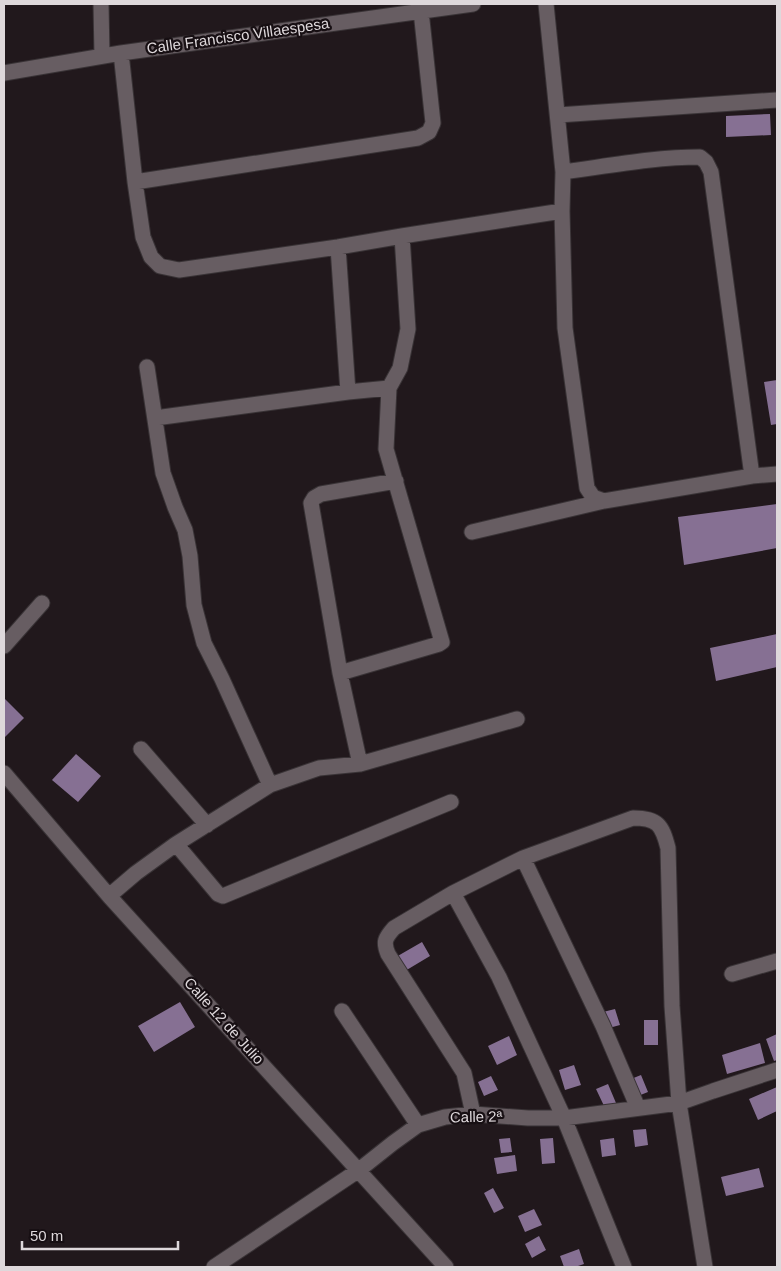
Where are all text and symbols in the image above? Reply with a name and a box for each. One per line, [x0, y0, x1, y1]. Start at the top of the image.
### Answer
street label: Calle Francisco Villaespesa [146, 14, 331, 57]
street label: Calle 12 de Julio [181, 974, 268, 1068]
street label: Calle 2ª [450, 1108, 503, 1125]
scale bar [22, 1218, 179, 1250]
text: 50 m [30, 1227, 63, 1244]

